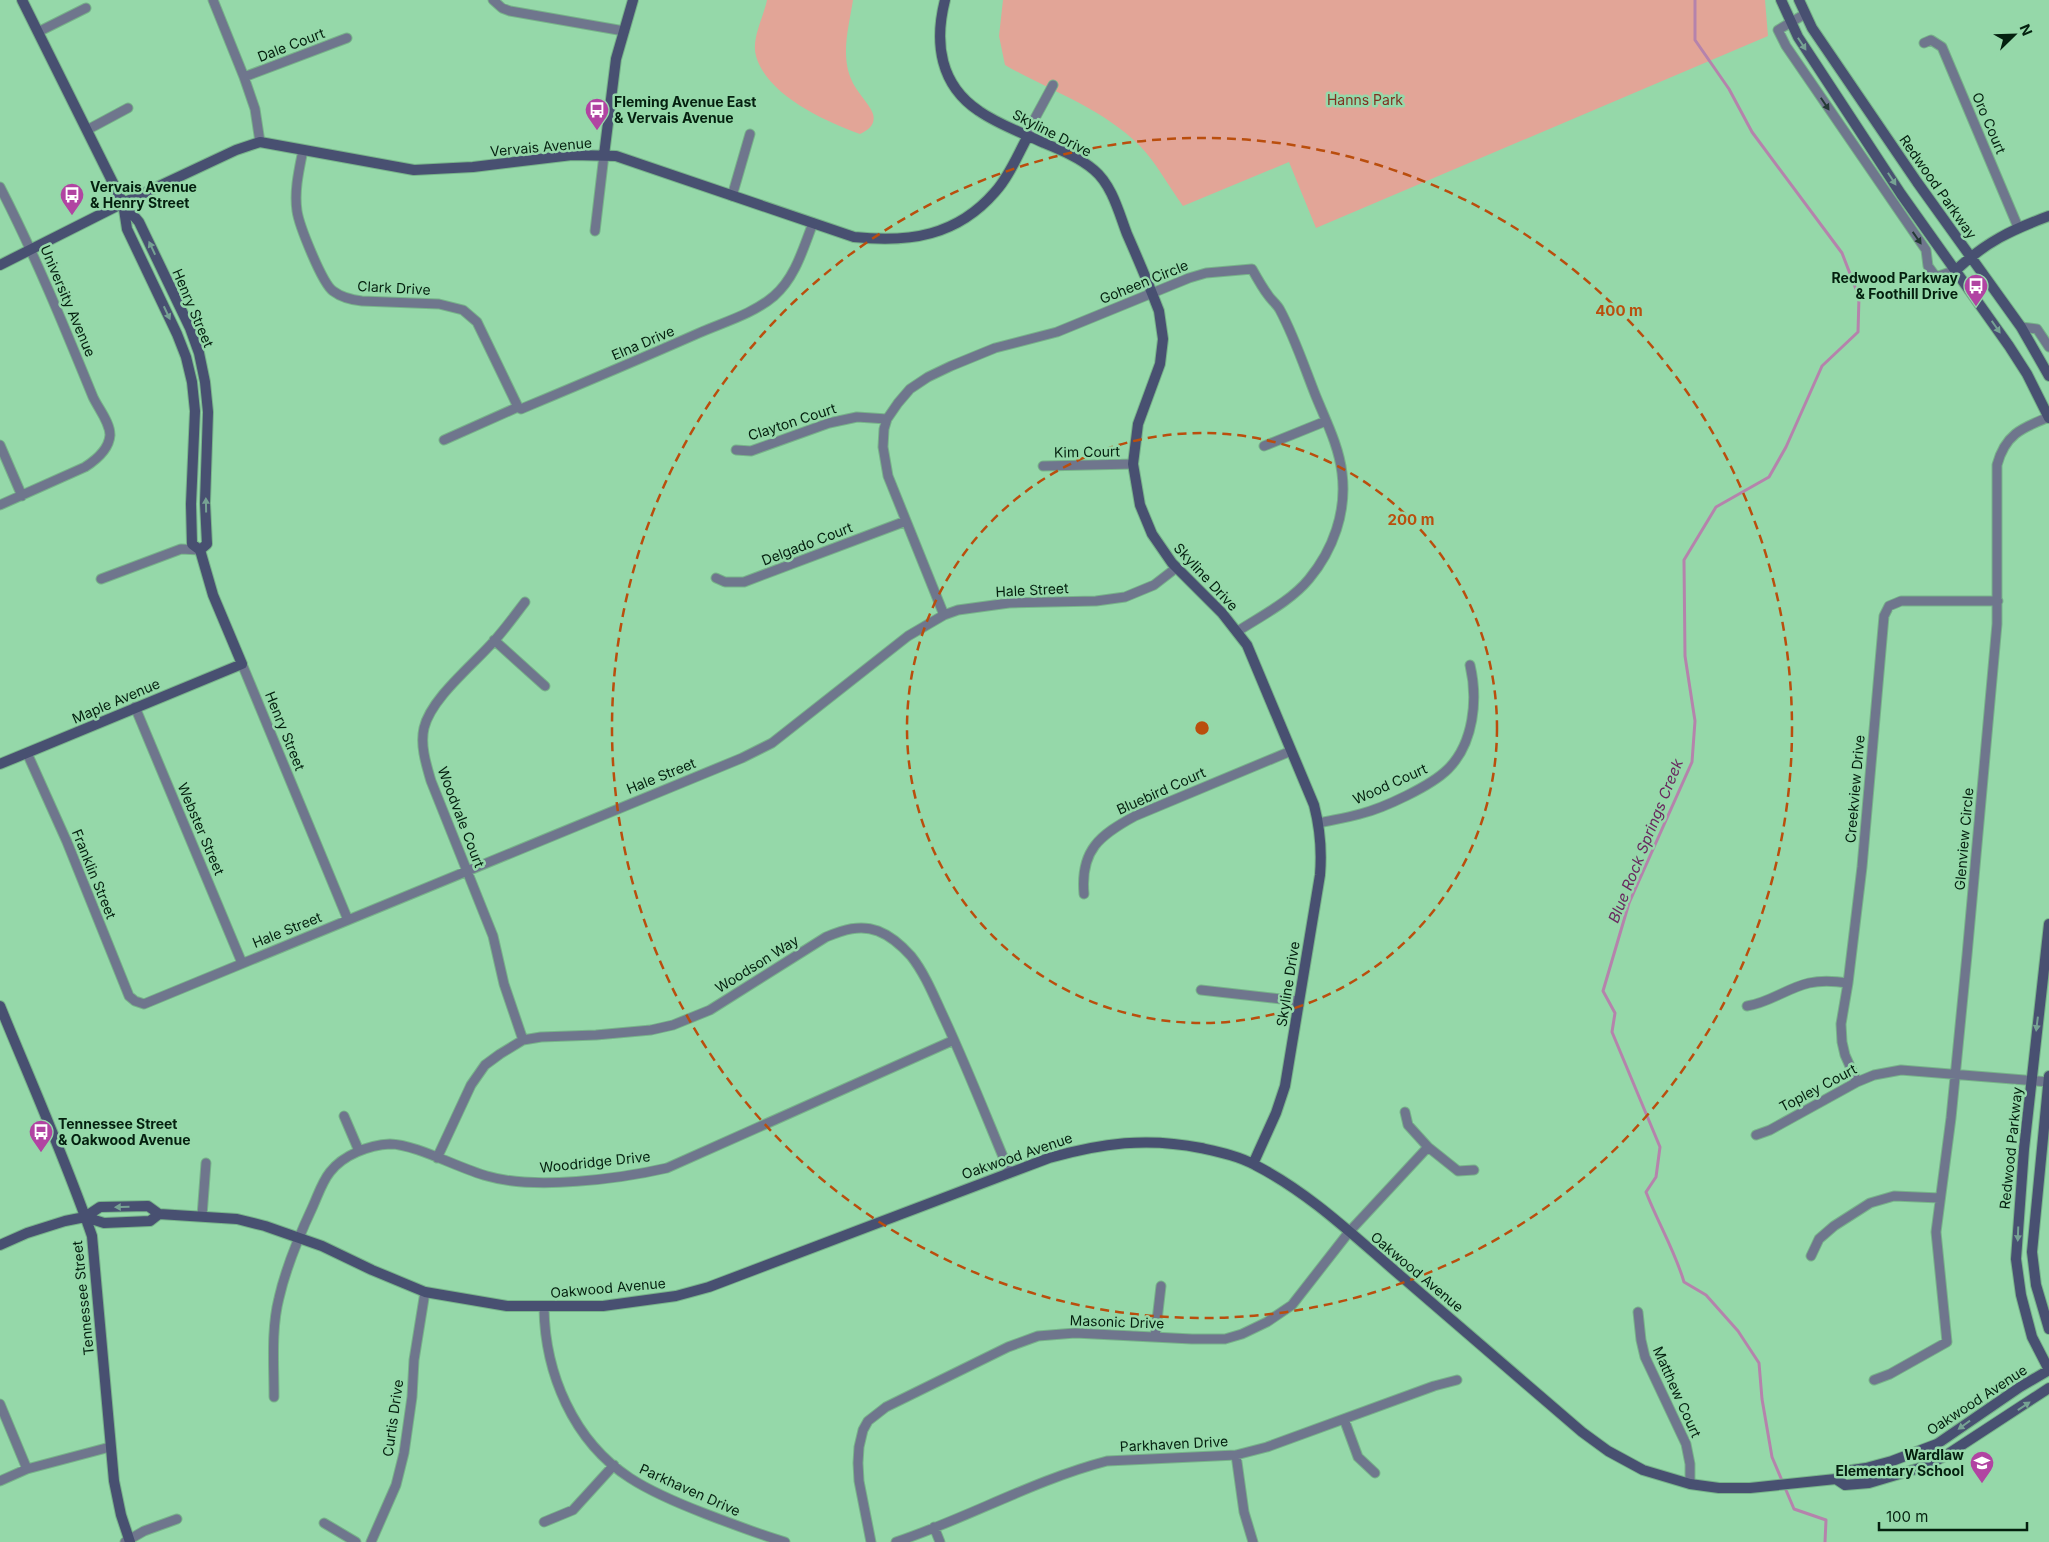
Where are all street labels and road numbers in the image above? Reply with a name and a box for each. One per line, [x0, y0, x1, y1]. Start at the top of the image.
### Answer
street label: Dale Court [255, 24, 327, 65]
street label: Oro Court [1969, 90, 2010, 156]
street label: Skyline Drive [1010, 105, 1095, 160]
street label: Redwood Parkway [1896, 131, 1981, 242]
street label: Vervais Avenue [489, 134, 593, 159]
street label: University Avenue [37, 242, 100, 359]
street label: Goheen Circle [1097, 256, 1191, 307]
street label: Henry Street [169, 266, 218, 350]
street label: Clark Drive [357, 277, 431, 298]
street label: Elna Drive [609, 322, 677, 363]
street label: Clayton Court [746, 399, 838, 444]
street label: Kim Court [1054, 442, 1121, 461]
street label: Delgado Court [759, 518, 855, 569]
street label: Skyline Drive [1171, 539, 1242, 614]
street label: Hale Street [995, 579, 1069, 600]
street label: Maple Avenue [69, 674, 162, 727]
street label: Henry Street [262, 689, 309, 773]
street label: Creekview Drive [1841, 734, 1868, 844]
street label: Hale Street [624, 754, 698, 797]
street label: Wood Court [1350, 759, 1430, 807]
street label: Bluebird Court [1114, 763, 1208, 818]
street label: Woodvale Court [434, 764, 489, 870]
street label: Webster Street [174, 780, 229, 878]
street label: Glenview Circle [1951, 787, 1976, 891]
street label: Franklin Street [69, 826, 120, 922]
street label: Hale Street [250, 908, 324, 951]
street label: Woodson Way [712, 931, 802, 996]
street label: Skyline Drive [1272, 940, 1303, 1028]
street label: Topley Court [1776, 1060, 1860, 1115]
street label: Redwood Parkway [1996, 1086, 2025, 1210]
street label: Oakwood Avenue [959, 1129, 1074, 1182]
street label: Woodridge Drive [539, 1147, 651, 1176]
street label: Oakwood Avenue [1367, 1228, 1467, 1315]
street label: Tennessee Street [68, 1239, 97, 1356]
street label: Oakwood Avenue [549, 1274, 666, 1301]
street label: Masonic Drive [1069, 1311, 1165, 1332]
street label: Matthew Court [1650, 1344, 1705, 1440]
street label: Oakwood Avenue [1923, 1361, 2030, 1438]
street label: Curtis Drive [379, 1378, 406, 1458]
street label: Parkhaven Drive [1119, 1432, 1229, 1455]
street label: Parkhaven Drive [637, 1460, 743, 1519]

